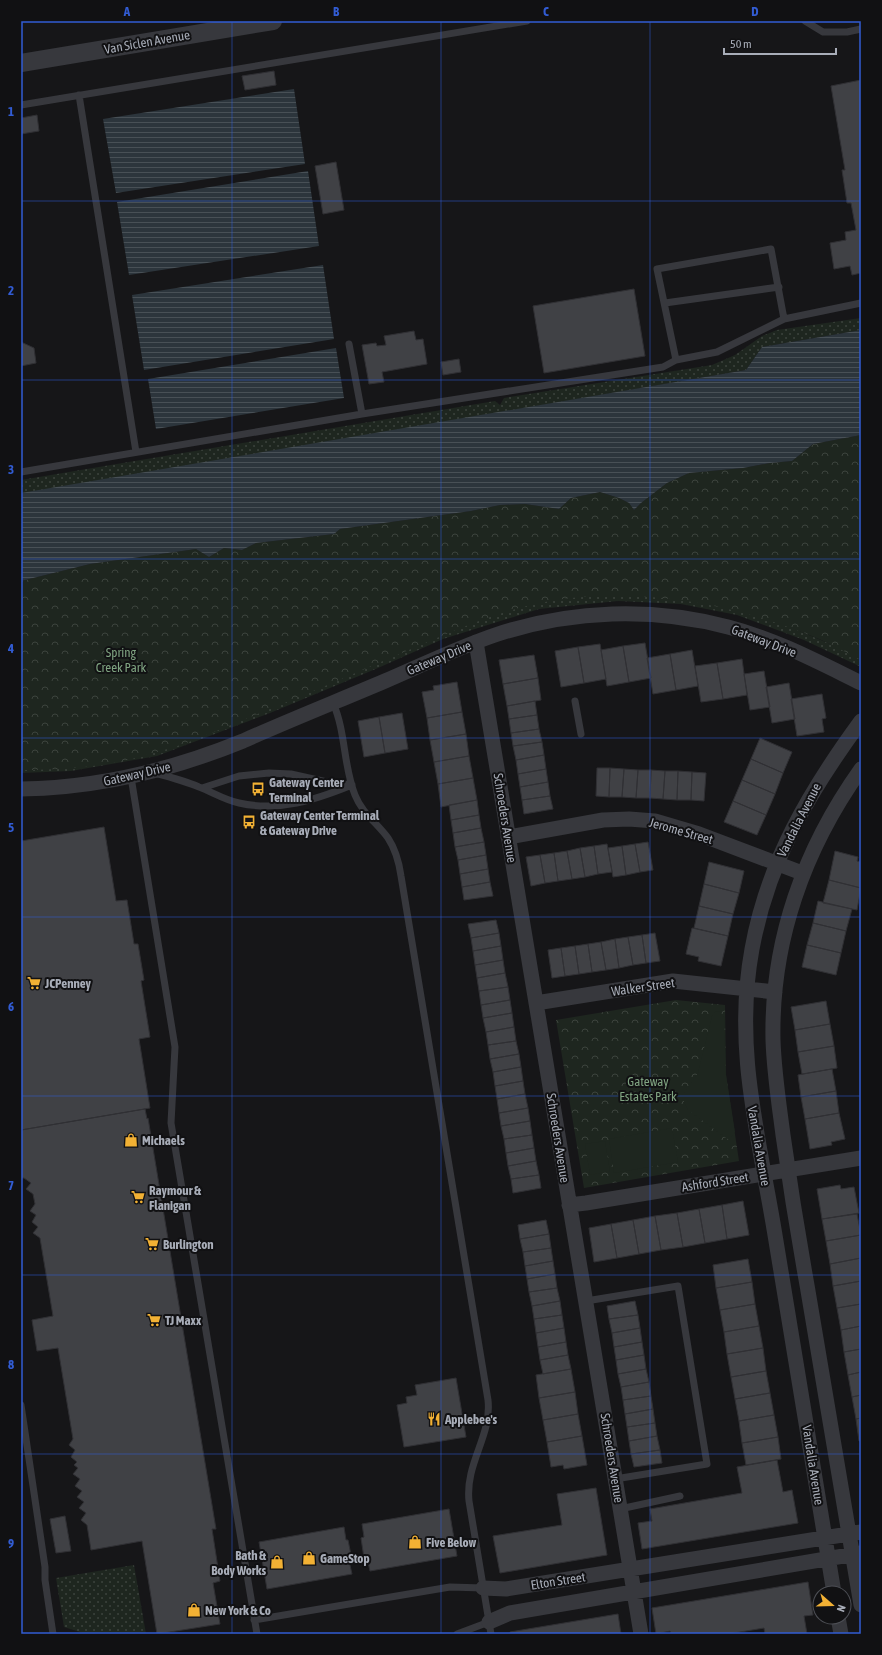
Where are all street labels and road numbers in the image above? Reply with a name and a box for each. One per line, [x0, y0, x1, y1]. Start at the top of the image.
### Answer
street label: Van Siclen Avenue [103, 27, 191, 57]
street label: Gateway Drive [729, 622, 799, 660]
street label: Gateway Drive [405, 638, 473, 678]
street label: Gateway Drive [102, 759, 172, 789]
street label: Schroeders Avenue [491, 772, 520, 864]
street label: Vandalia Avenue [774, 781, 824, 859]
street label: Jerome Street [647, 815, 715, 847]
street label: Walker Street [610, 975, 676, 999]
street label: Schroeders Avenue [544, 1092, 573, 1184]
street label: Vandalia Avenue [745, 1105, 773, 1187]
street label: Ashford Street [681, 1169, 750, 1195]
street label: Schroeders Avenue [598, 1412, 627, 1504]
street label: Vandalia Avenue [799, 1424, 827, 1506]
street label: Elton Street [530, 1569, 587, 1593]

